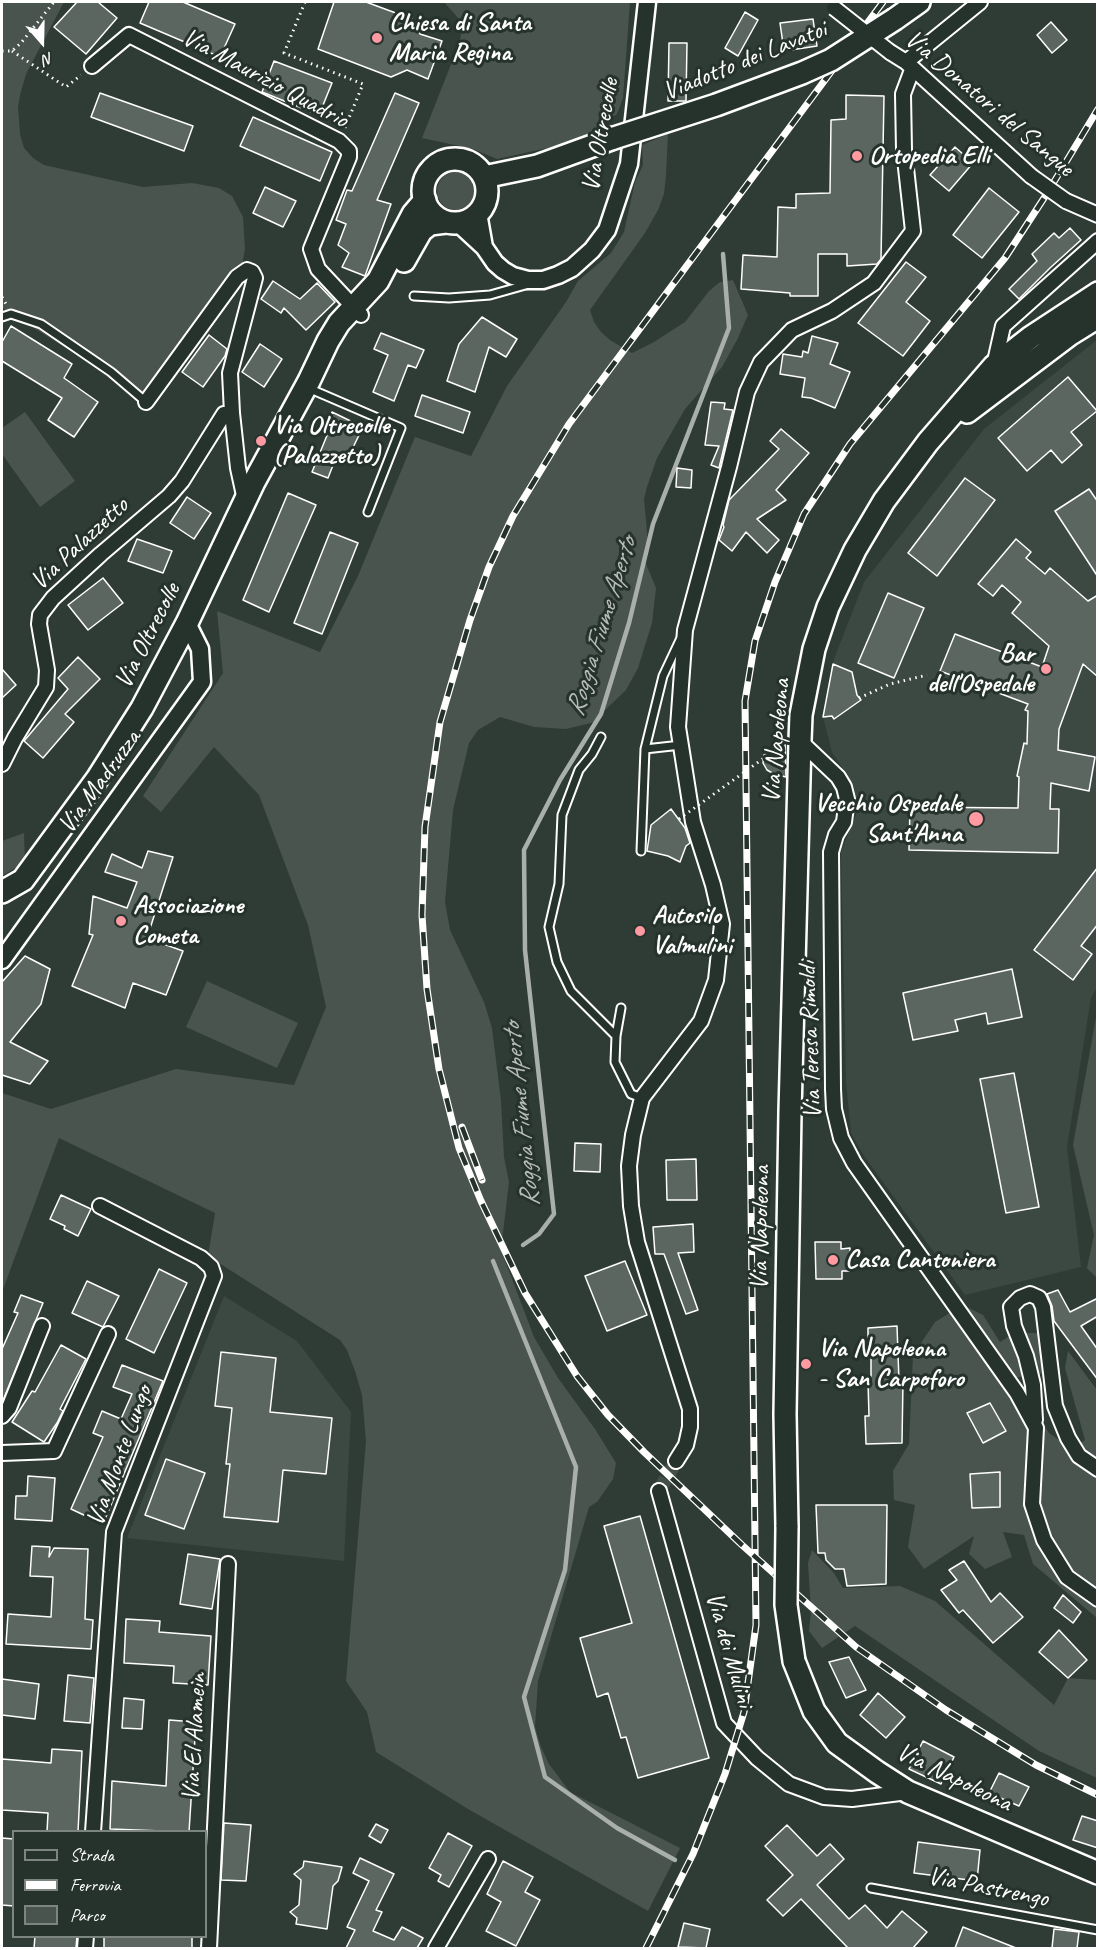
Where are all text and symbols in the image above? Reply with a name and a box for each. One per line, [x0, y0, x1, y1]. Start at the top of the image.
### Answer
place label: Chiesa di Santa Maria Regina [389, 7, 531, 68]
north arrow [12, 12, 72, 72]
street label: Viadotto dei Lavatoi [659, 14, 831, 108]
street label: Via Maurizio Quadrio [177, 22, 353, 136]
street label: Via Donatori del Sangue [898, 24, 1080, 184]
marker: Chiesa di Santa Maria Regina [370, 31, 384, 45]
text: N [40, 48, 56, 70]
street label: Via Oltrecolle [576, 76, 626, 194]
place label: Ortopedia Elli [869, 140, 990, 172]
marker: Ortopedia Elli [850, 149, 864, 163]
place label: Via Oltrecolle (Palazzetto) [273, 410, 390, 472]
marker: Via Oltrecolle (Palazzetto) [254, 434, 268, 448]
street label: Via Palazzetto [24, 491, 136, 597]
water label: Roggia Fiume Aperto [560, 534, 644, 720]
street label: Via Oltrecolle [108, 578, 188, 694]
place label: Bar dell'Ospedale [927, 638, 1034, 700]
marker: Bar dell'Ospedale [1039, 662, 1053, 676]
street label: Via Napoleona [756, 678, 798, 804]
street label: Via Madruzza [52, 724, 148, 840]
place label: Vecchio Ospedale Sant'Anna [814, 788, 962, 850]
marker: Vecchio Ospedale Sant'Anna [967, 810, 985, 828]
place label: Associazione Cometa [133, 890, 243, 952]
place label: Autosilo Valmulini [652, 900, 732, 962]
marker: Associazione Cometa [114, 914, 128, 928]
marker: Autosilo Valmulini [633, 924, 647, 938]
street label: Via Teresa Rimoldi [793, 961, 829, 1119]
water label: Roggia Fiume Aperto [496, 1022, 548, 1208]
street label: Via Napoleona [744, 1166, 778, 1290]
place label: Casa Cantoniera [845, 1244, 995, 1276]
marker: Casa Cantoniera [826, 1253, 840, 1267]
place label: Via Napoleona - San Carpoforo [818, 1333, 964, 1394]
marker: Via Napoleona - San Carpoforo [799, 1357, 813, 1371]
street label: Via Monte Lungo [80, 1382, 160, 1530]
street label: Via dei Mulini [698, 1589, 760, 1711]
street label: Via El Alamein [176, 1672, 214, 1802]
street label: Via Napoleona [891, 1737, 1017, 1819]
legend [12, 1830, 207, 1938]
text: Strada [70, 1844, 114, 1866]
street label: Via Pastrengo [925, 1861, 1051, 1915]
text: Ferrovia [70, 1874, 120, 1896]
text: Parco [70, 1904, 105, 1926]

